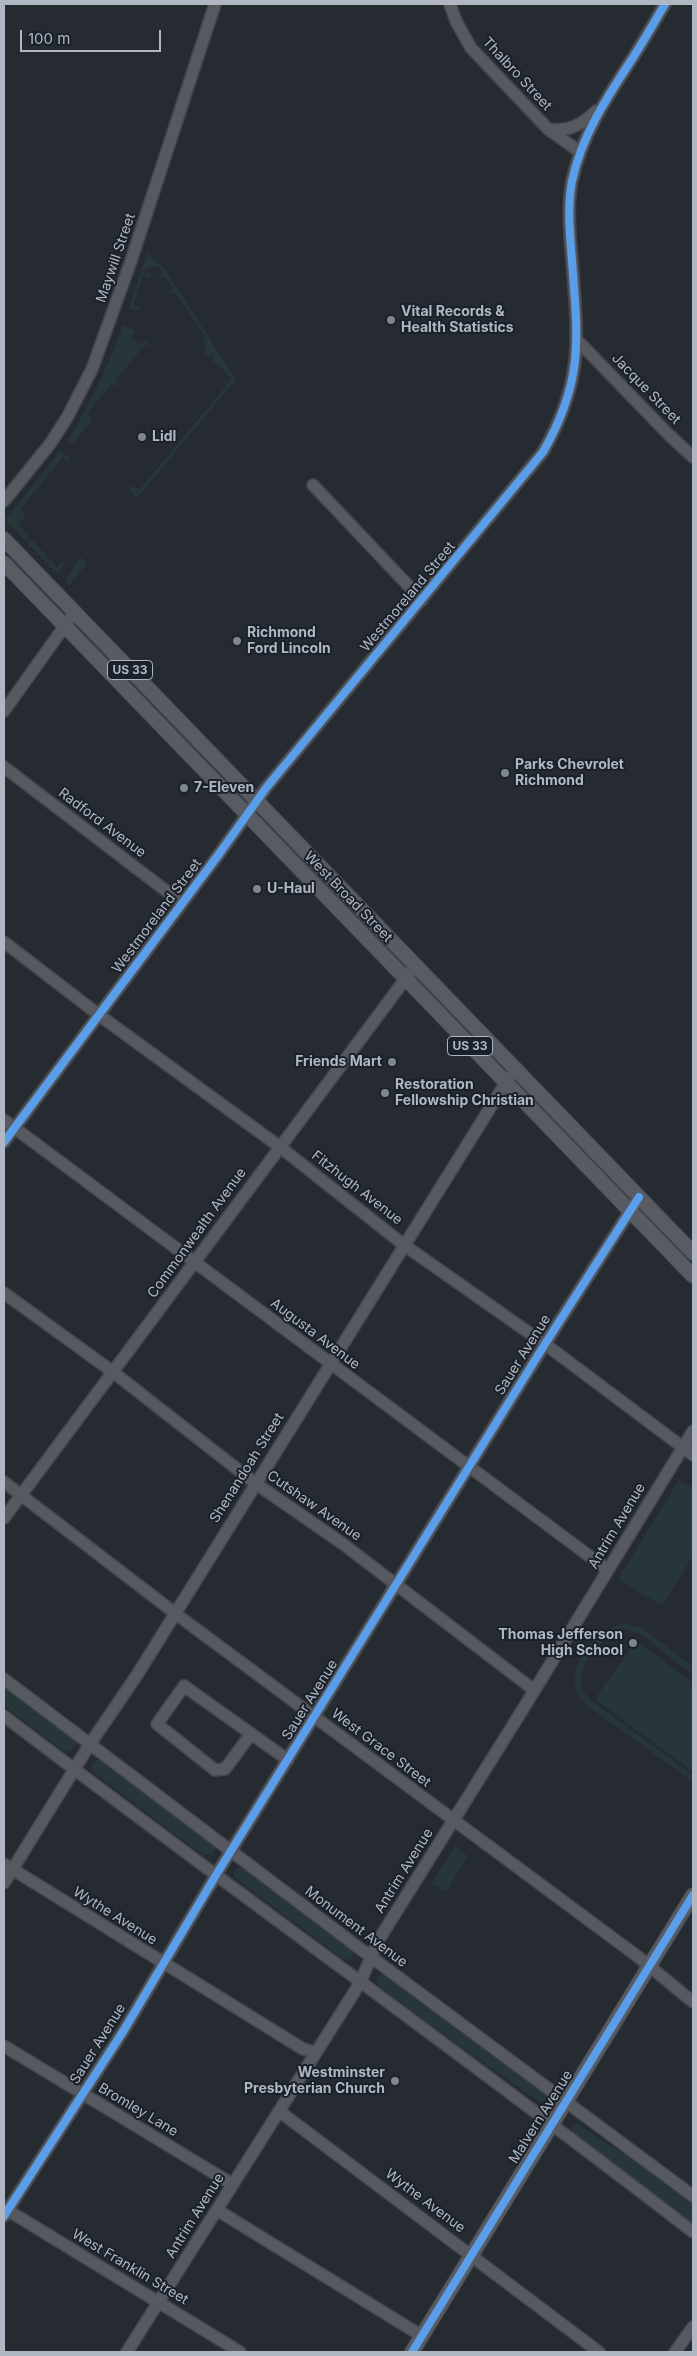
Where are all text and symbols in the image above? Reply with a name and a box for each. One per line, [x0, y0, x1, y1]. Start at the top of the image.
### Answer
scale bar [22, 20, 164, 52]
text: 100 m [28, 29, 70, 48]
street label: Thalbro Street [479, 34, 555, 114]
street label: Maywill Street [93, 211, 139, 305]
place label: Vital Records & Health Statistics [401, 304, 514, 336]
marker: Vital Records & Health Statistics [385, 314, 397, 326]
street label: Jacque Street [608, 350, 684, 428]
place label: Lidl [152, 429, 176, 445]
marker: Lidl [136, 431, 148, 443]
street label: Westmoreland Street [357, 539, 459, 655]
place label: Richmond Ford Lincoln [247, 625, 331, 658]
marker: Richmond Ford Lincoln [231, 635, 243, 647]
road number: US 33 [108, 660, 152, 680]
place label: Parks Chevrolet Richmond [515, 757, 624, 790]
marker: Parks Chevrolet Richmond [499, 767, 511, 779]
place label: 7-Eleven [194, 780, 254, 796]
marker: 7-Eleven [178, 782, 190, 794]
street label: Radford Avenue [55, 785, 149, 861]
street label: West Broad Street [300, 848, 396, 946]
street label: Westmoreland Street [109, 856, 205, 976]
place label: U-Haul [267, 881, 315, 897]
marker: U-Haul [251, 883, 263, 895]
road number: US 33 [448, 1036, 492, 1056]
place label: Friends Mart [295, 1054, 382, 1070]
marker: Friends Mart [386, 1056, 398, 1068]
place label: Restoration Fellowship Christian [395, 1077, 534, 1110]
marker: Restoration Fellowship Christian [379, 1087, 391, 1099]
street label: Fitzhugh Avenue [308, 1147, 406, 1229]
street label: Commonwealth Avenue [144, 1165, 250, 1301]
street label: Augusta Avenue [267, 1295, 363, 1373]
street label: Sauer Avenue [492, 1312, 554, 1398]
street label: Shenandoah Street [206, 1410, 288, 1526]
street label: Cutshaw Avenue [264, 1467, 364, 1545]
street label: Antrim Avenue [585, 1480, 649, 1572]
place label: Thomas Jefferson High School [498, 1627, 623, 1660]
marker: Thomas Jefferson High School [627, 1637, 639, 1649]
street label: Sauer Avenue [279, 1657, 341, 1743]
street label: West Grace Street [328, 1705, 434, 1791]
street label: Antrim Avenue [371, 1826, 437, 1916]
street label: Wythe Avenue [70, 1883, 160, 1949]
street label: Monument Avenue [301, 1883, 411, 1971]
street label: Sauer Avenue [67, 2001, 129, 2087]
place label: Westminster Presbyterian Church [244, 2065, 385, 2098]
street label: Malvern Avenue [506, 2067, 576, 2167]
marker: Westminster Presbyterian Church [389, 2075, 401, 2087]
street label: Bromley Lane [95, 2080, 181, 2140]
street label: Wythe Avenue [382, 2165, 468, 2237]
street label: Antrim Avenue [162, 2171, 228, 2261]
street label: West Franklin Street [69, 2226, 191, 2308]

